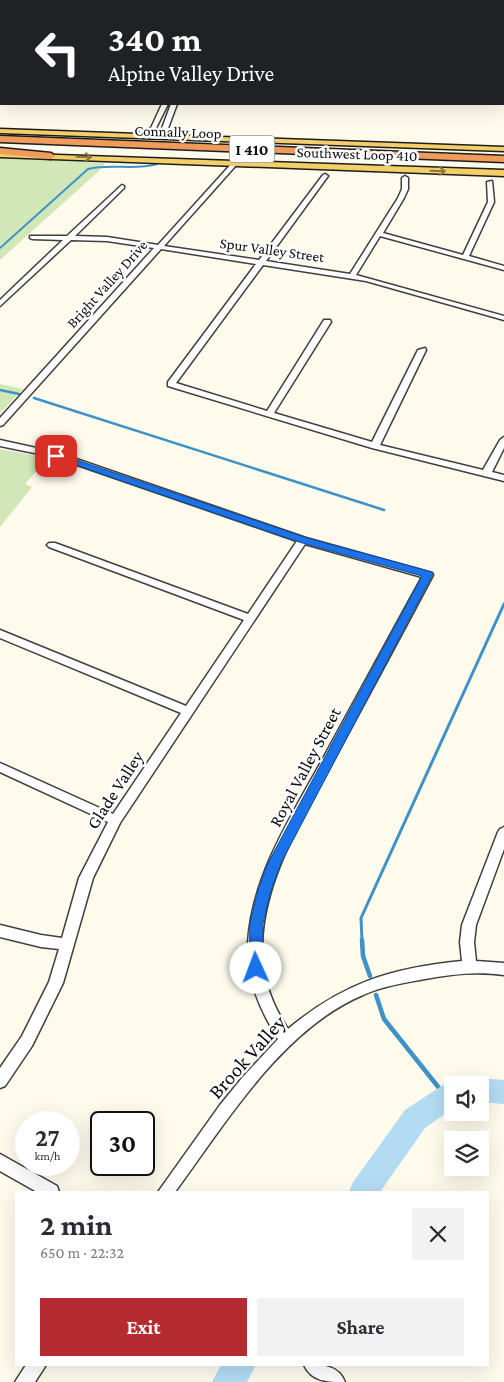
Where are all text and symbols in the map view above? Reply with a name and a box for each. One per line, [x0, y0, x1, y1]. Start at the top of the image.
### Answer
icon: left [25, 20, 90, 85]
text: 340 m [108, 20, 202, 59]
text: Alpine Valley Drive [108, 61, 274, 86]
street label: Connally Loop [134, 122, 222, 143]
road number: I 410 [230, 136, 274, 162]
street label: Southwest Loop 410 [296, 144, 418, 165]
one-way arrow [75, 153, 91, 162]
one-way arrow [430, 166, 446, 175]
street label: Spur Valley Street [219, 235, 326, 266]
street label: Bright Valley Drive [64, 237, 151, 332]
pin [35, 435, 77, 477]
icon: arrive [42, 442, 70, 470]
street label: Royal Valley Street [265, 703, 345, 830]
street label: Glade Valley [82, 747, 148, 833]
position arrow [229, 941, 281, 993]
street label: Brook Valley [203, 1010, 291, 1104]
map controls [444, 1076, 489, 1176]
button: sound [444, 1076, 489, 1121]
speed limit sign: 30 [90, 1111, 155, 1176]
text: 27 [35, 1124, 60, 1151]
button: layers [444, 1131, 489, 1176]
text: km/h [35, 1149, 60, 1163]
text: 2 min [40, 1208, 112, 1241]
button: close [412, 1208, 464, 1260]
text: 650 m · 22:32 [40, 1244, 124, 1261]
button: Exit [40, 1298, 247, 1356]
button: Share [257, 1298, 464, 1356]

